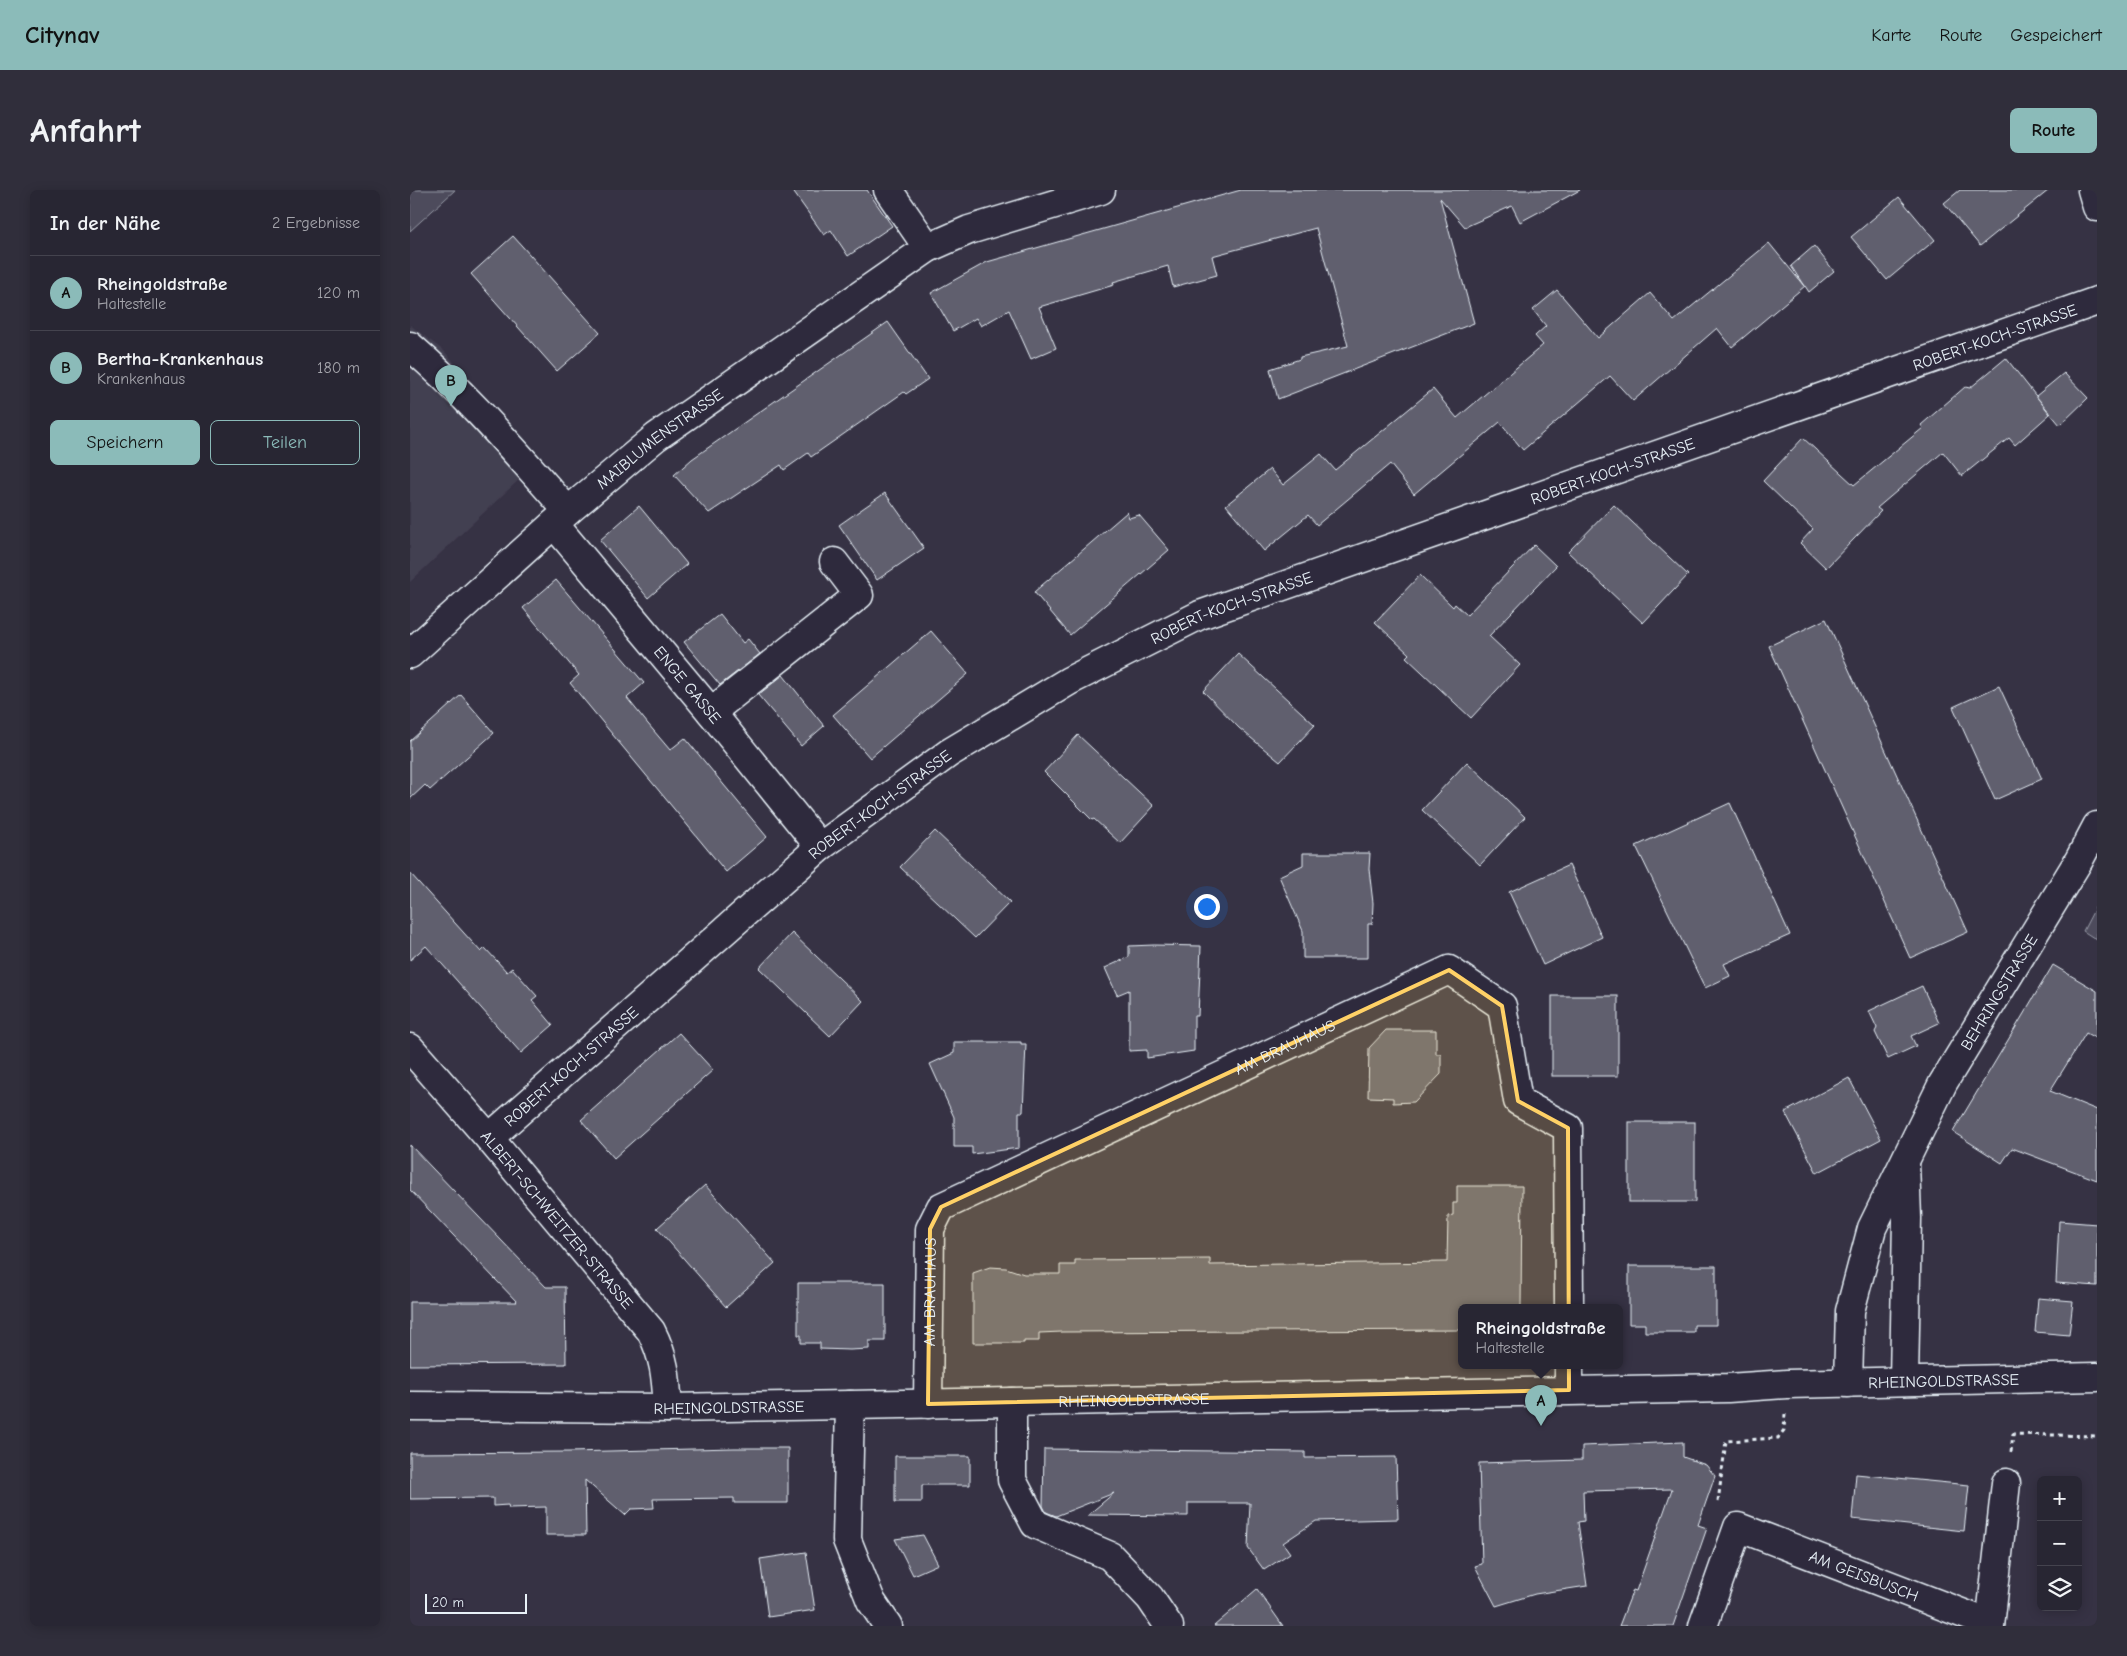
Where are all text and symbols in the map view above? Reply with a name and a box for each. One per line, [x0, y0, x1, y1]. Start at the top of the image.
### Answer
text: Citynav [25, 21, 100, 49]
text: Karte [1871, 25, 1911, 46]
text: Route [1939, 25, 1982, 46]
text: Gespeichert [2010, 25, 2102, 46]
button: Route [2010, 108, 2097, 153]
text: Anfahrt [30, 110, 141, 151]
text: In der Nähe [50, 211, 160, 235]
text: 2 Ergebnisse [272, 214, 360, 232]
text: Rheingoldstraße [97, 273, 227, 295]
text: A [62, 284, 70, 302]
text: 120 m [317, 284, 360, 302]
text: Haltestelle [97, 295, 166, 313]
street label: ROBERT-KOCH-STRASSE [1911, 301, 2080, 375]
text: Bertha-Krankenhaus [97, 348, 263, 370]
text: B [61, 359, 71, 377]
text: 180 m [317, 359, 360, 377]
pin: B [435, 365, 467, 406]
text: Krankenhaus [97, 370, 185, 388]
street label: MAIBLUMENSTRASSE [593, 385, 727, 493]
button: Speichern [50, 420, 200, 465]
button: Teilen [210, 420, 360, 465]
street label: ROBERT-KOCH-STRASSE [1528, 434, 1698, 509]
street label: ROBERT-KOCH-STRASSE [1148, 568, 1315, 648]
street label: ENGE GASSE [650, 643, 725, 727]
street label: ROBERT-KOCH-STRASSE [805, 746, 955, 863]
your location [1194, 894, 1220, 920]
street label: BEHRINGSTRASSE [1957, 931, 2042, 1054]
street label: ROBERT-KOCH-STRASSE [501, 1003, 642, 1130]
street label: AM BRAUHAUS [1232, 1016, 1338, 1079]
street label: ALBERT-SCHWEITZER-STRASSE [477, 1127, 637, 1313]
street label: AM BRAUHAUS [921, 1237, 940, 1346]
popup [1458, 1304, 1623, 1369]
text: Rheingoldstraße [1475, 1317, 1606, 1339]
text: Haltestelle [1475, 1339, 1545, 1357]
street label: RHEINGOLDSTRASSE [1868, 1371, 2020, 1392]
pin: A [1525, 1385, 1557, 1426]
street label: RHEINGOLDSTRASSE [1058, 1390, 1210, 1411]
street label: RHEINGOLDSTRASSE [653, 1398, 805, 1418]
map controls [2037, 1476, 2082, 1611]
button: + [2037, 1476, 2082, 1521]
button: − [2037, 1521, 2082, 1566]
street label: AM GEISBUSCH [1806, 1547, 1921, 1606]
button: layers [2037, 1566, 2082, 1611]
scale bar [425, 1591, 528, 1614]
text: 20 m [432, 1594, 464, 1611]

